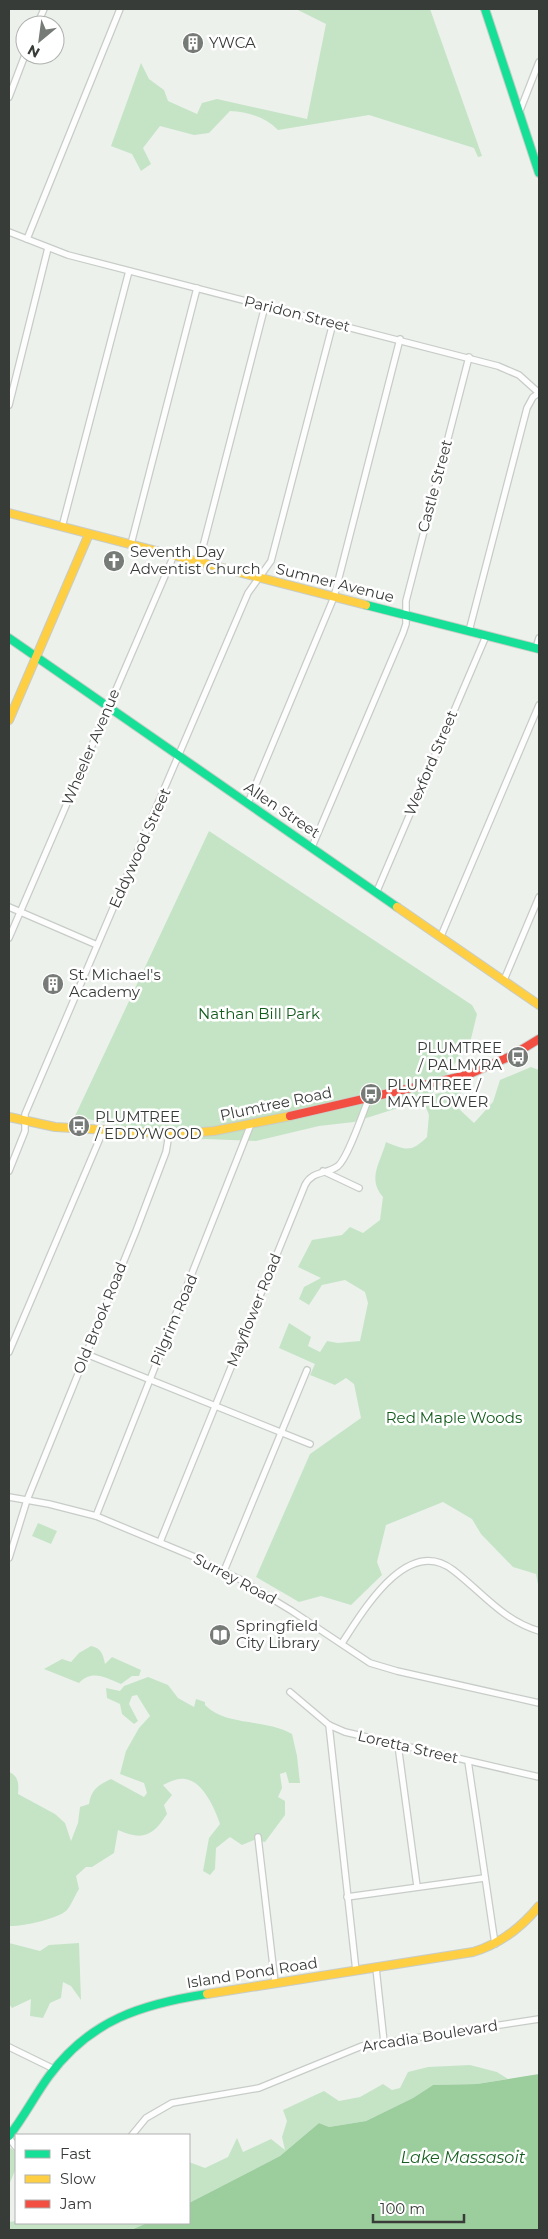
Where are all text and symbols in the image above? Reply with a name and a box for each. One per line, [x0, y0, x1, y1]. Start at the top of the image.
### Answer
north arrow [15, 15, 65, 65]
building icon: YWCA [181, 31, 205, 55]
place label: YWCA [209, 33, 256, 52]
text: N [24, 41, 43, 62]
street label: Paridon Street [242, 291, 352, 336]
street label: Castle Street [413, 437, 456, 534]
place label: Seventh Day Adventist Church [130, 542, 261, 578]
church icon: Seventh Day Adventist Church [102, 549, 126, 573]
street label: Sumner Avenue [274, 559, 396, 606]
street label: Wheeler Avenue [58, 686, 124, 808]
street label: Wexford Street [400, 707, 461, 818]
street label: Allen Street [241, 777, 324, 842]
street label: Eddywood Street [105, 785, 175, 911]
place label: St. Michael's Academy [69, 965, 161, 1001]
building icon: St. Michael's Academy [41, 972, 65, 996]
park label: Nathan Bill Park [198, 1004, 320, 1023]
place label: PLUMTREE / PALMYRA [417, 1038, 502, 1074]
bus stop icon: PLUMTREE / PALMYRA [506, 1045, 530, 1069]
place label: PLUMTREE / MAYFLOWER [387, 1075, 489, 1111]
street label: Plumtree Road [218, 1082, 334, 1125]
bus stop icon: PLUMTREE / MAYFLOWER [359, 1082, 383, 1106]
place label: PLUMTREE / EDDYWOOD [94, 1107, 202, 1143]
bus stop icon: PLUMTREE / EDDYWOOD [67, 1114, 91, 1138]
street label: Mayflower Road [222, 1250, 285, 1369]
street label: Old Brook Road [68, 1259, 131, 1376]
street label: Pilgrim Road [146, 1271, 201, 1369]
park label: Red Maple Woods [386, 1408, 522, 1427]
street label: Surrey Road [190, 1549, 280, 1608]
place label: Springfield City Library [236, 1616, 320, 1652]
library icon: Springfield City Library [208, 1623, 232, 1647]
street label: Loretta Street [356, 1726, 460, 1767]
street label: Island Pond Road [185, 1953, 319, 1992]
street label: Arcadia Boulevard [361, 2015, 499, 2056]
legend [15, 2134, 190, 2224]
text: Fast [60, 2144, 91, 2163]
water label: Lake Massasoit [401, 2148, 526, 2167]
text: Slow [60, 2169, 96, 2188]
scale bar [373, 2192, 464, 2224]
text: Jam [59, 2194, 92, 2213]
text: 100 m [380, 2199, 425, 2218]

